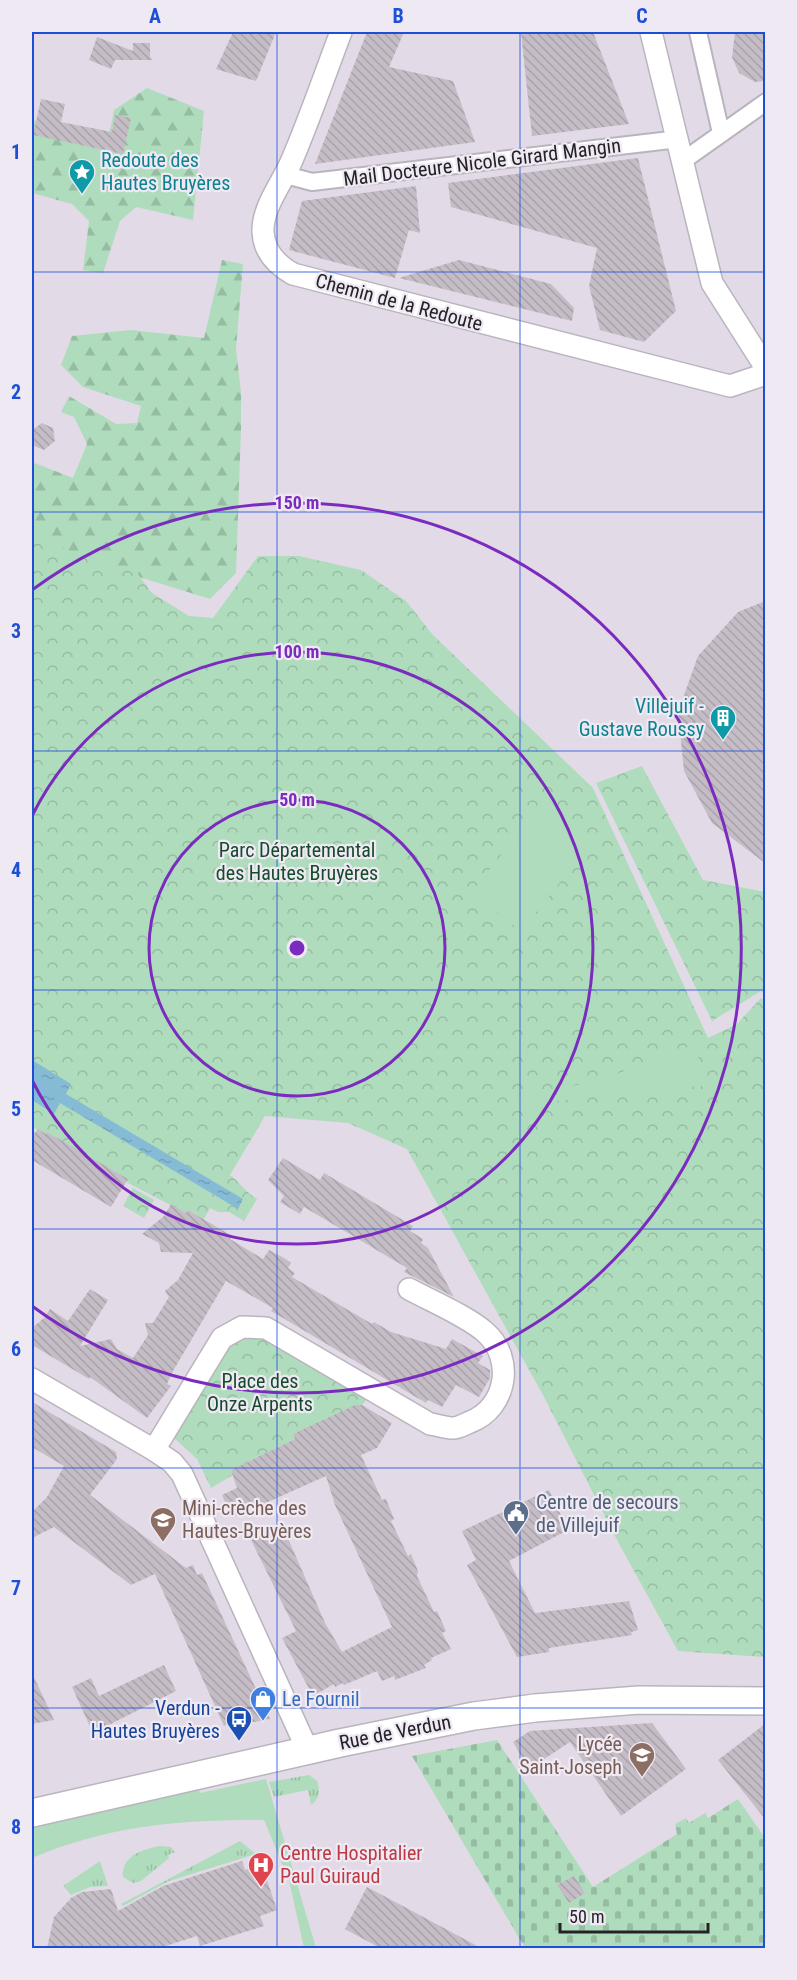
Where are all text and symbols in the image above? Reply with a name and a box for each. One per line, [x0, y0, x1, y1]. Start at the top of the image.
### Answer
text: A [149, 4, 161, 28]
text: B [392, 4, 404, 28]
text: C [636, 4, 648, 28]
street label: Mail Docteure Nicole Girard Mangin [342, 133, 622, 191]
text: 1 [11, 140, 21, 164]
place label: Redoute des Hautes Bruyères [101, 148, 230, 195]
place icon: Redoute des Hautes Bruyères [67, 157, 97, 195]
street label: Chemin de la Redoute [313, 268, 485, 336]
text: 2 [11, 380, 21, 404]
text: 150 m [275, 492, 319, 513]
text: 3 [11, 619, 21, 643]
text: 100 m [275, 641, 319, 662]
place label: Villejuif - Gustave Roussy [579, 694, 704, 741]
building icon: Villejuif - Gustave Roussy [708, 703, 738, 741]
text: 50 m [279, 789, 315, 810]
park label: Parc Départemental des Hautes Bruyères [216, 838, 378, 885]
text: 4 [11, 858, 21, 882]
centre of rings [287, 938, 307, 958]
text: 5 [11, 1097, 21, 1121]
text: 6 [11, 1337, 21, 1361]
park label: Place des Onze Arpents [207, 1369, 313, 1416]
place label: Centre de secours de Villejuif [536, 1490, 679, 1537]
place label: Mini-crèche des Hautes-Bruyères [182, 1496, 312, 1543]
public building icon: Centre de secours de Villejuif [501, 1498, 531, 1536]
school or university icon: Mini-crèche des Hautes-Bruyères [148, 1505, 178, 1543]
text: 7 [11, 1576, 21, 1600]
shop icon: Le Fournil [248, 1684, 278, 1722]
place label: Le Fournil [282, 1687, 360, 1711]
place label: Verdun - Hautes Bruyères [91, 1696, 220, 1743]
bus stop icon: Verdun - Hautes Bruyères [224, 1704, 254, 1742]
street label: Rue de Verdun [337, 1709, 453, 1755]
place label: Lycée Saint-Joseph [519, 1732, 622, 1779]
school or university icon: Lycée Saint-Joseph [627, 1740, 657, 1778]
text: 8 [11, 1815, 21, 1839]
place label: Centre Hospitalier Paul Guiraud [280, 1841, 422, 1888]
hospital icon: Centre Hospitalier Paul Guiraud [246, 1850, 276, 1888]
scale bar [560, 1896, 708, 1934]
text: 50 m [569, 1906, 604, 1927]

